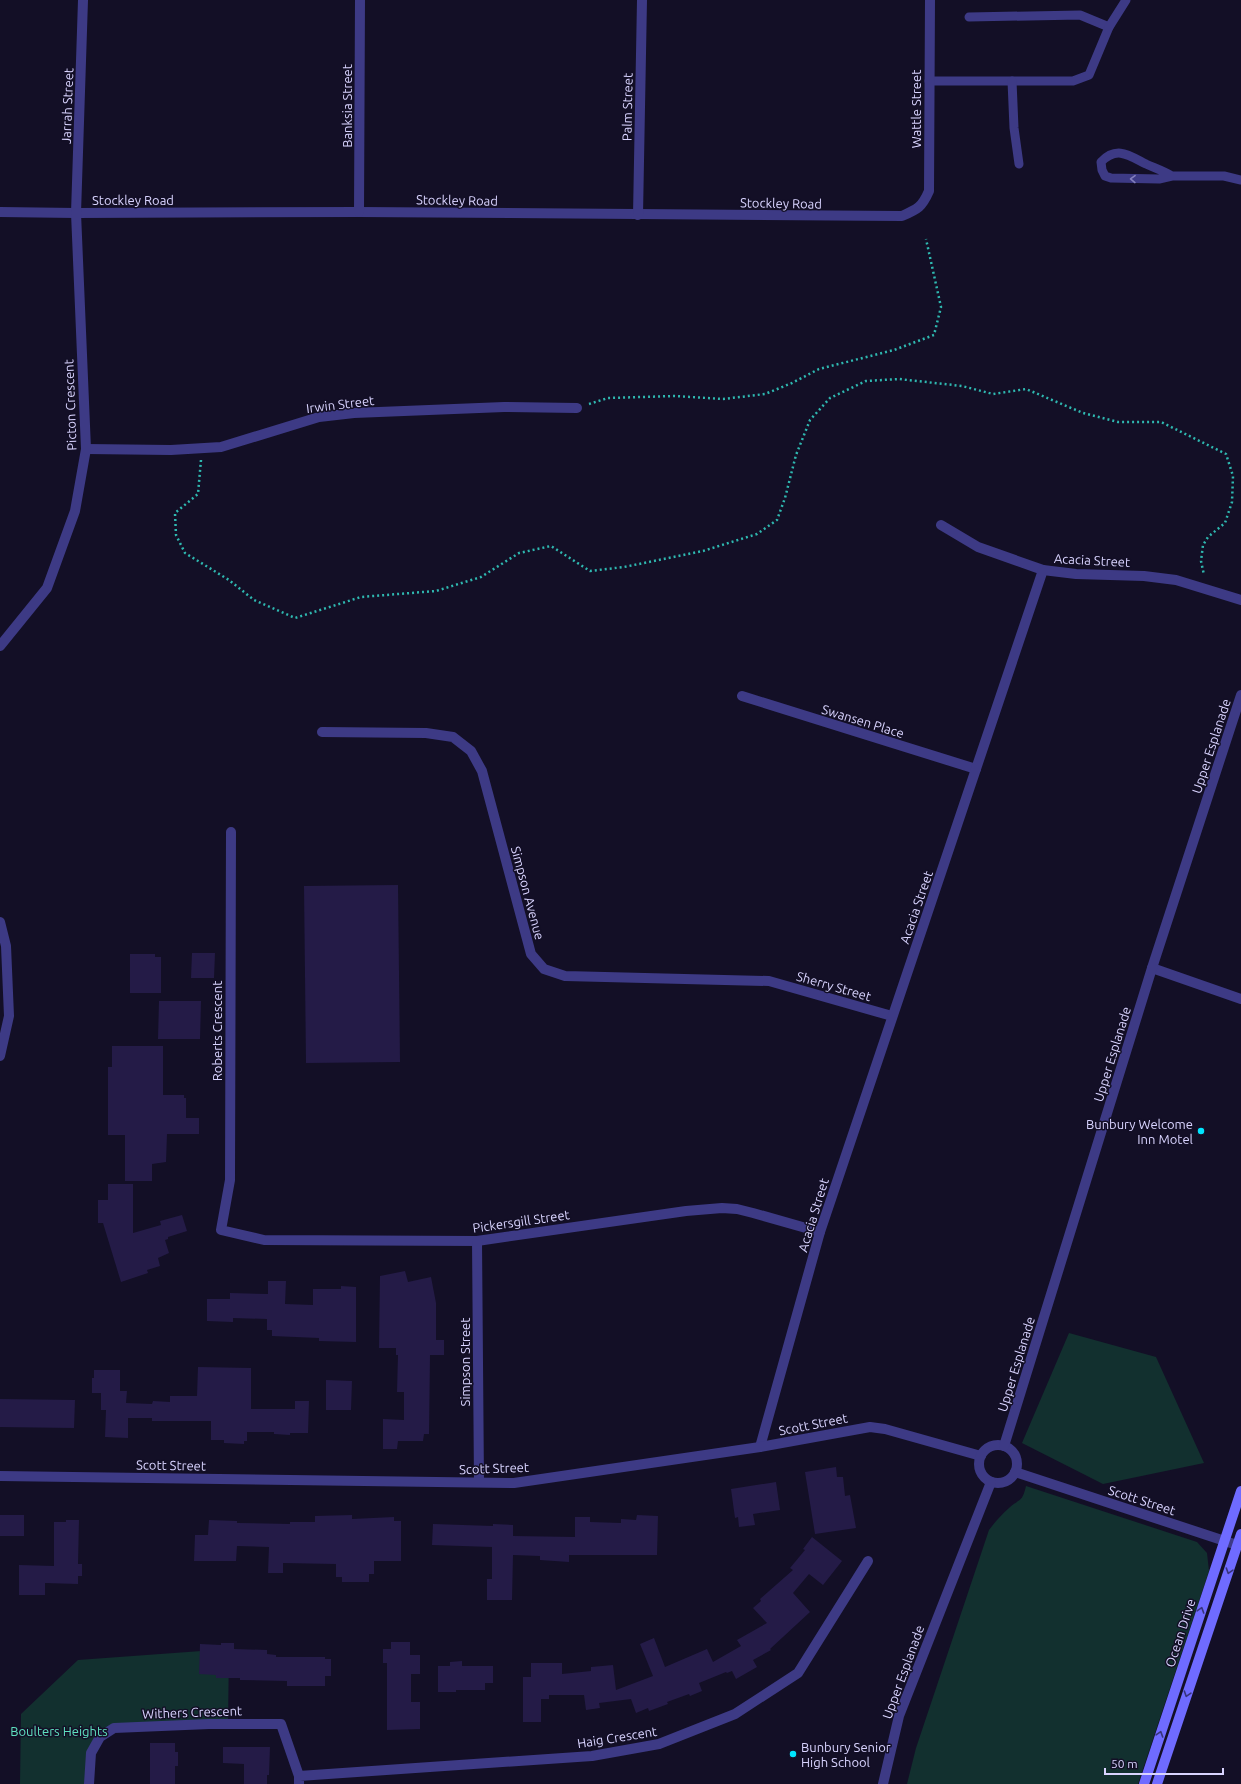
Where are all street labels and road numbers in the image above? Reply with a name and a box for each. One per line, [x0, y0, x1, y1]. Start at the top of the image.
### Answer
street label: Banksia Street [340, 64, 354, 148]
street label: Jarrah Street [59, 68, 75, 144]
street label: Wattle Street [909, 70, 923, 148]
street label: Palm Street [619, 73, 635, 141]
street label: Stockley Road [416, 192, 498, 208]
street label: Stockley Road [92, 193, 174, 207]
street label: Stockley Road [740, 195, 822, 211]
street label: Picton Crescent [61, 359, 79, 451]
street label: Irwin Street [305, 393, 375, 415]
street label: Acacia Street [1054, 551, 1130, 569]
street label: Upper Esplanade [1189, 697, 1233, 795]
street label: Swansen Place [820, 702, 906, 740]
street label: Simpson Avenue [509, 845, 547, 941]
street label: Acacia Street [897, 869, 935, 945]
street label: Sherry Street [795, 969, 873, 1003]
street label: Roberts Crescent [210, 981, 224, 1081]
street label: Upper Esplanade [1091, 1005, 1133, 1103]
street label: Acacia Street [795, 1176, 831, 1254]
street label: Pickersgill Street [472, 1207, 570, 1235]
street label: Upper Esplanade [995, 1315, 1037, 1413]
street label: Simpson Street [458, 1318, 472, 1406]
street label: Scott Street [777, 1410, 849, 1438]
street label: Scott Street [136, 1457, 206, 1473]
street label: Scott Street [459, 1460, 529, 1476]
street label: Scott Street [1107, 1483, 1177, 1517]
street label: Ocean Drive [1162, 1597, 1198, 1669]
street label: Upper Esplanade [880, 1623, 926, 1721]
street label: Withers Crescent [142, 1703, 242, 1721]
street label: Haig Crescent [576, 1724, 658, 1750]

